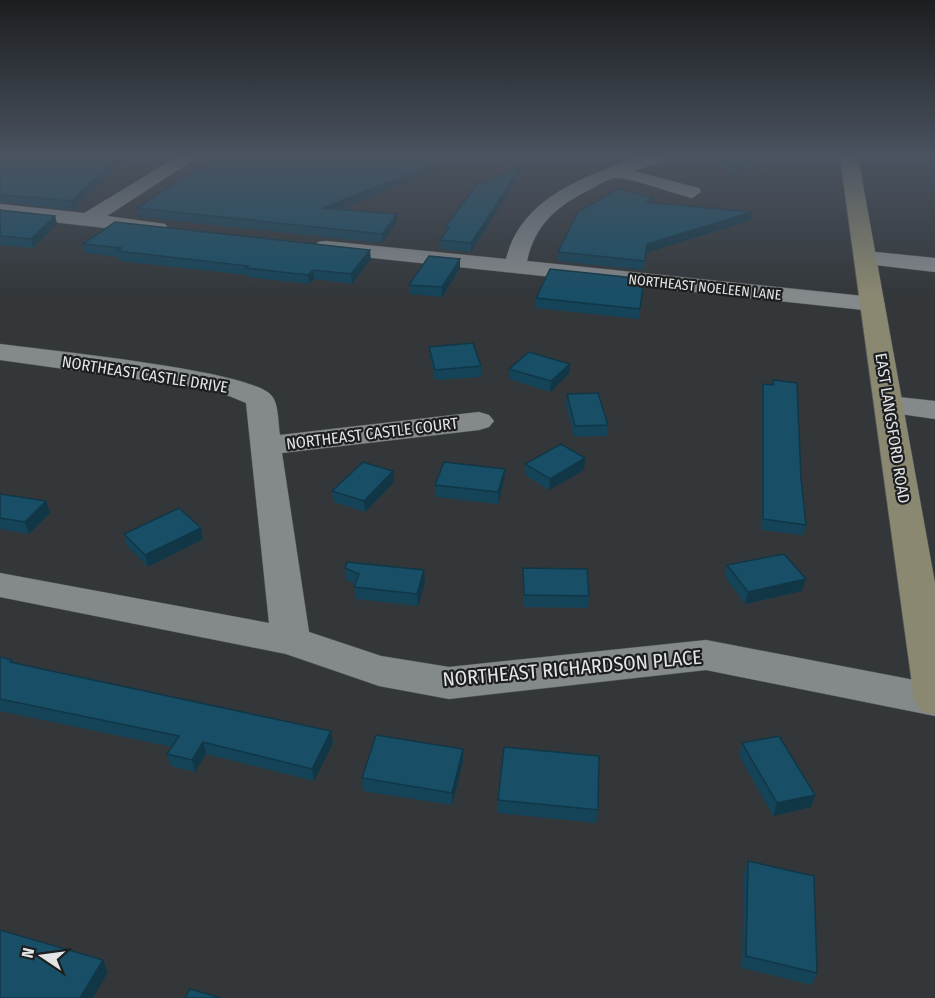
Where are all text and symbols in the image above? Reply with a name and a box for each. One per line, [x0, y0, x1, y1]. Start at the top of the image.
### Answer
street label: NORTHEAST NOELEEN LANE [628, 271, 783, 304]
street label: NORTHEAST CASTLE DRIVE [61, 352, 229, 397]
street label: EAST LANGSFORD ROAD [871, 352, 914, 504]
street label: NORTHEAST CASTLE COURT [285, 413, 460, 453]
street label: NORTHEAST RICHARDSON PLACE [442, 645, 702, 691]
north arrow [12, 926, 72, 986]
text: N [18, 946, 38, 960]

